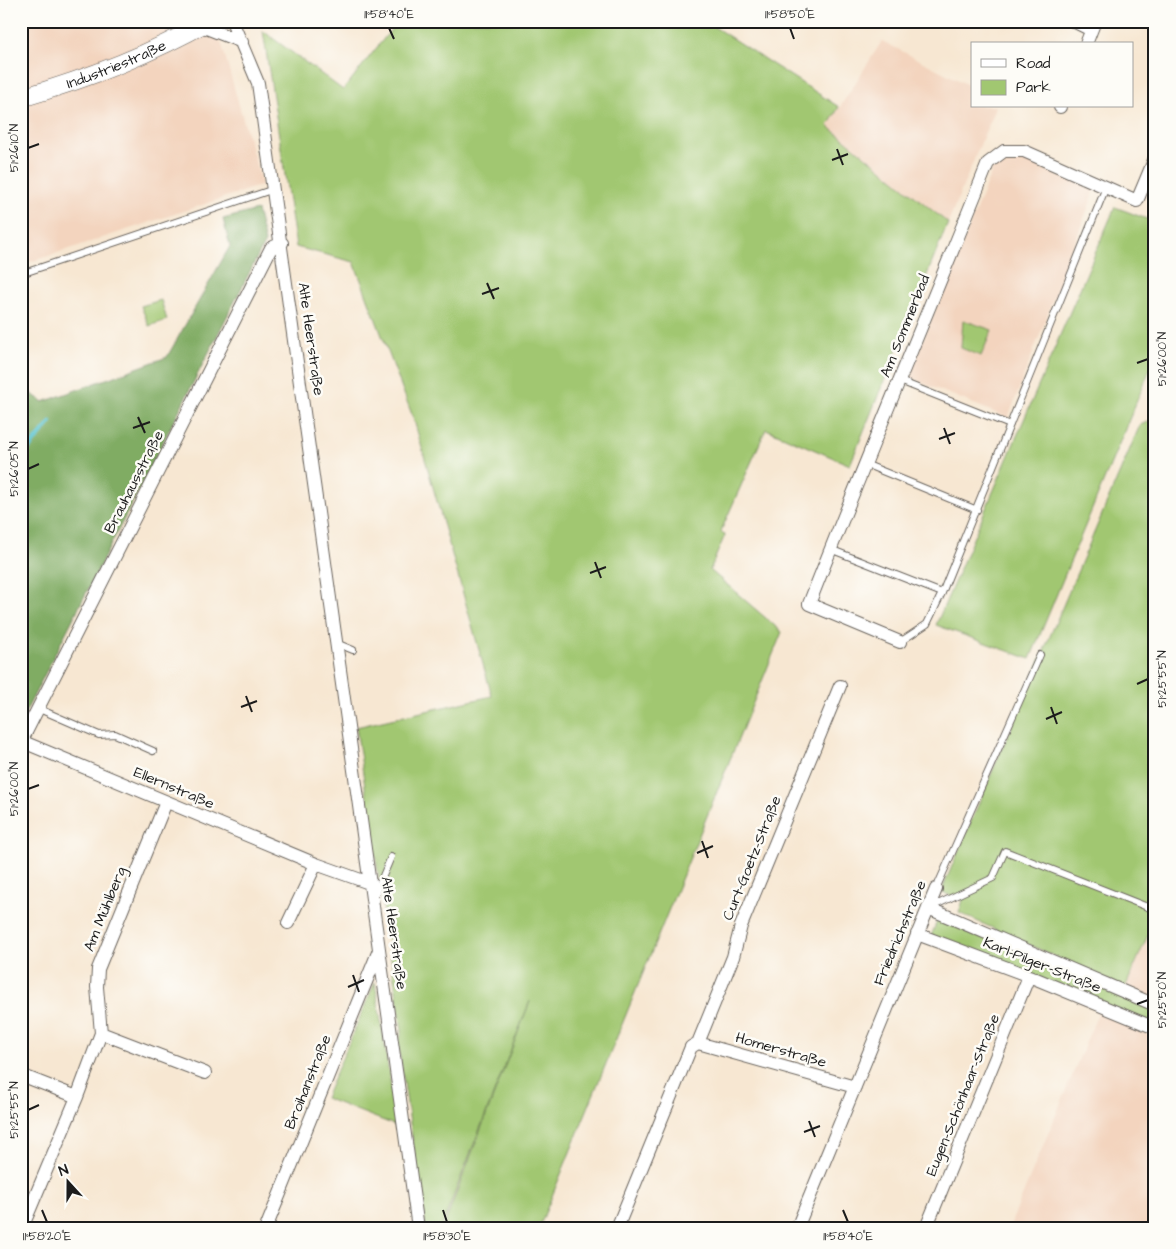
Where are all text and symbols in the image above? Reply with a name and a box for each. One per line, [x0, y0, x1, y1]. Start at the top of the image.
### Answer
text: 11°58'40"E [364, 6, 414, 23]
text: 11°58'50"E [765, 6, 815, 23]
street label: Industriestraße [64, 35, 169, 94]
legend [971, 42, 1134, 108]
text: Road [1016, 53, 1051, 74]
text: Park [1016, 77, 1051, 98]
text: 51°26'10"N [6, 123, 23, 172]
street label: Am Sommerbad [875, 271, 935, 380]
street label: Alte Heerstraße [293, 281, 329, 397]
text: 51°26'00"N [1154, 331, 1171, 386]
street label: Brauhausstraße [99, 427, 169, 537]
text: 51°26'05"N [6, 441, 23, 497]
text: 51°25'55"N [1154, 650, 1171, 708]
text: 51°26'00"N [6, 761, 23, 816]
street label: Ellernstraße [130, 762, 218, 814]
street label: Curt-Goetz-Straße [717, 793, 787, 923]
street label: Am Mühlberg [78, 863, 133, 955]
street label: Alte Heerstraße [376, 875, 412, 991]
street label: Friedrichstraße [868, 877, 932, 989]
street label: Karl-Pilger-Straße [980, 932, 1104, 999]
text: 51°25'50"N [1154, 971, 1171, 1028]
street label: Eugen-Schönhaar-Straße [921, 1011, 1006, 1180]
street label: Homerstraße [733, 1027, 829, 1073]
street label: Broihanstraße [279, 1031, 337, 1133]
text: 51°25'55"N [6, 1081, 23, 1139]
north arrow [42, 1156, 92, 1206]
text: N [56, 1160, 72, 1182]
text: 11°58'20"E [23, 1228, 71, 1245]
text: 11°58'30"E [423, 1228, 471, 1245]
text: 11°58'40"E [823, 1228, 873, 1245]

